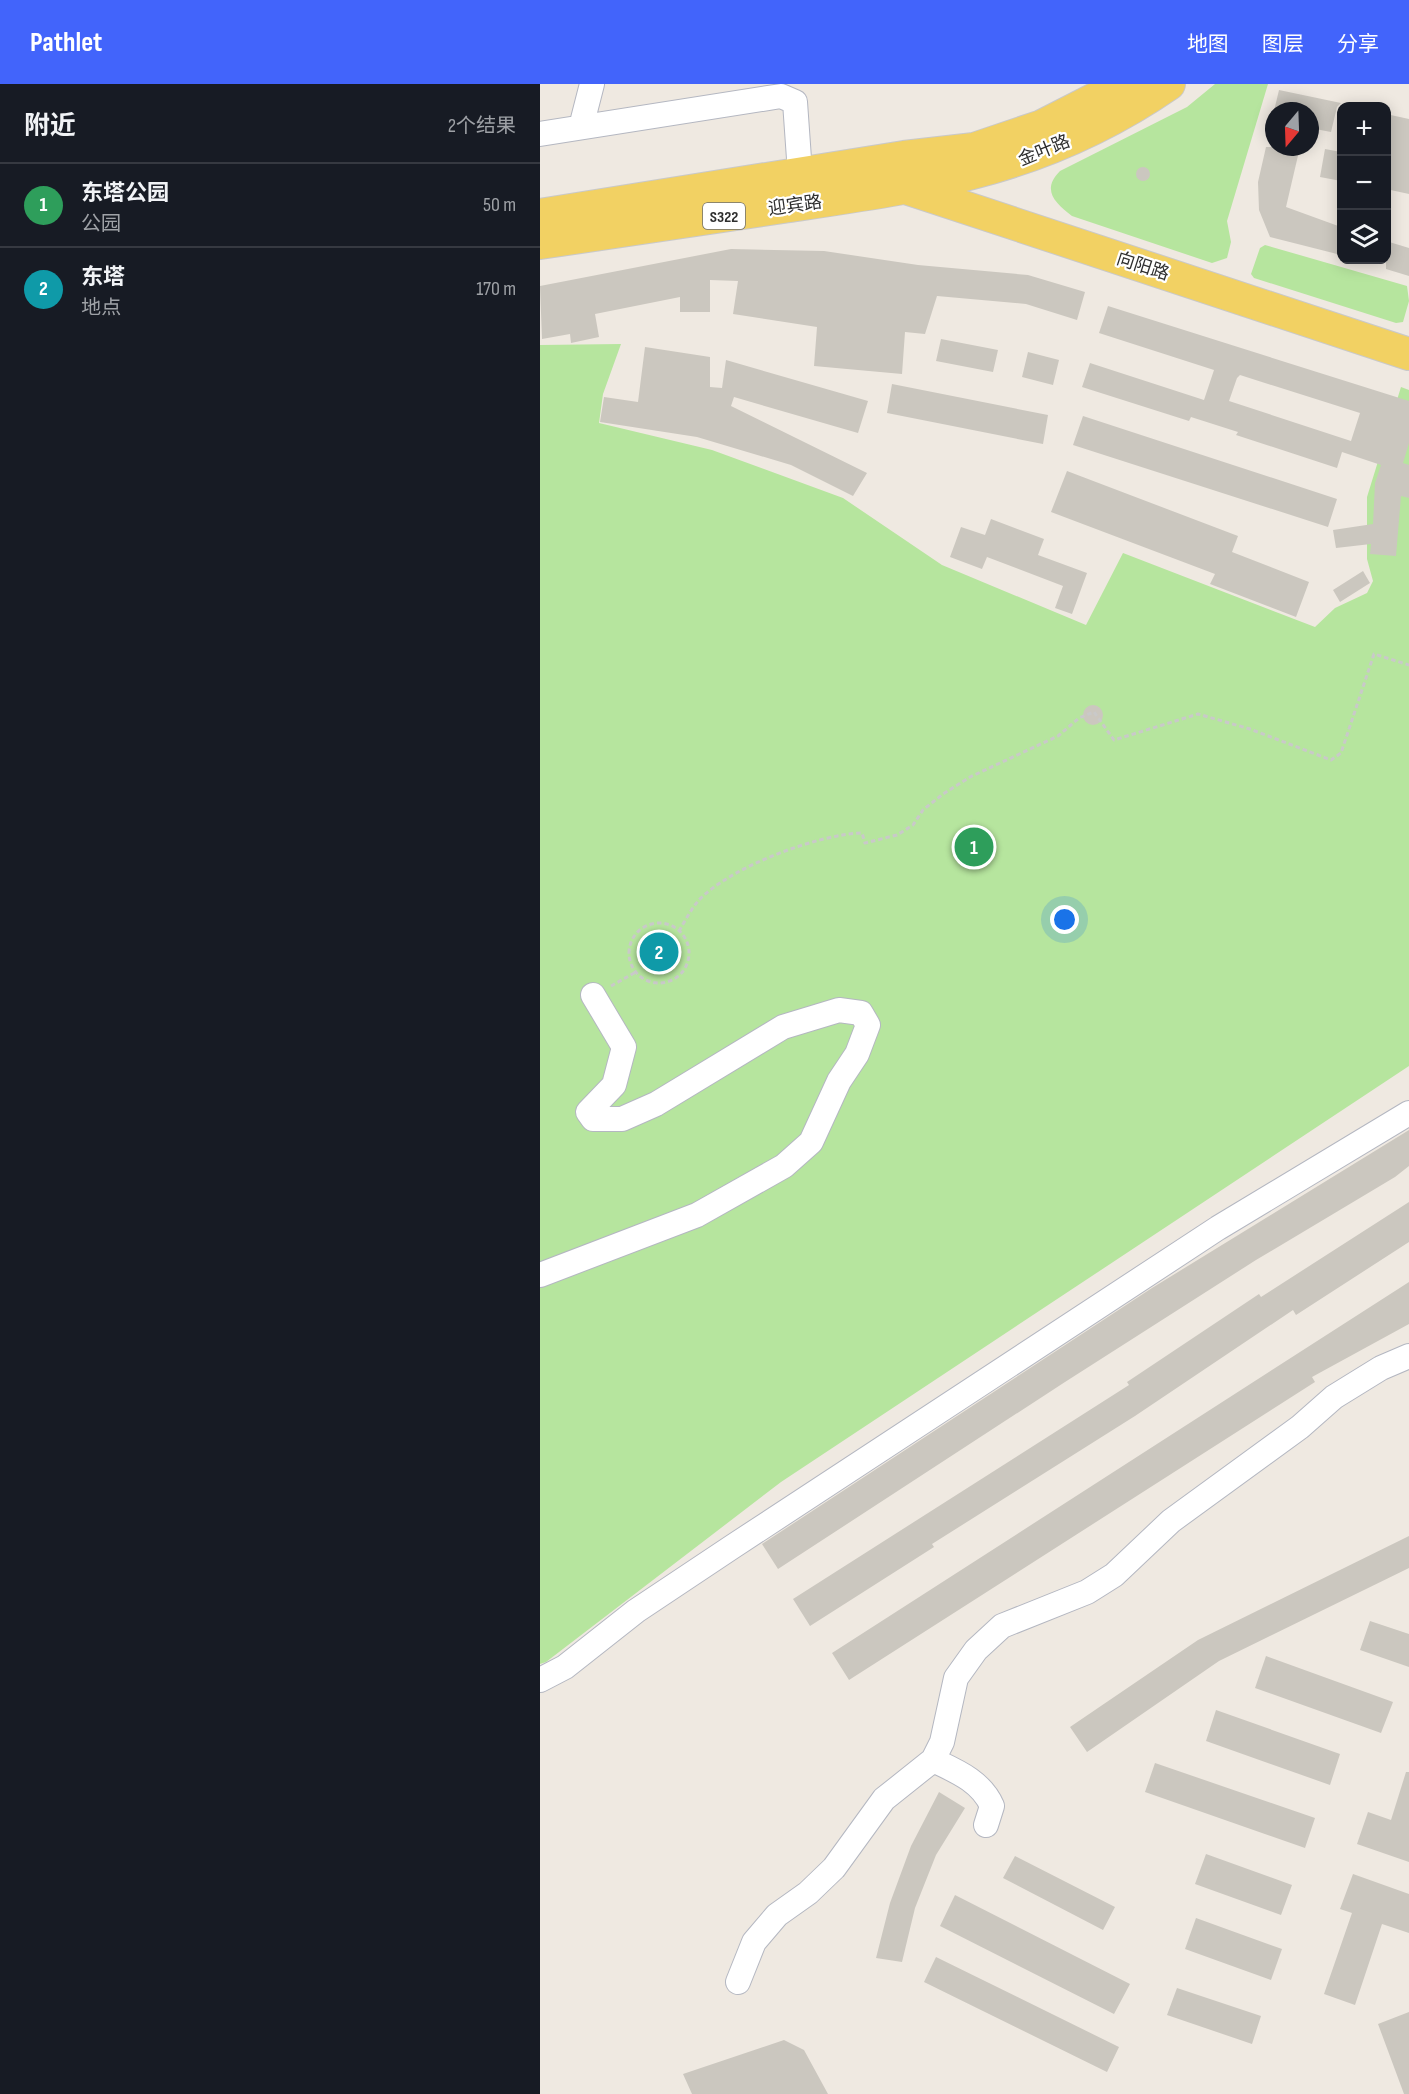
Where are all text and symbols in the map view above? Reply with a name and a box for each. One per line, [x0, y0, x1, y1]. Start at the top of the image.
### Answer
text: Pathlet [30, 26, 102, 59]
text: 地图 [1187, 32, 1229, 57]
text: 图层 [1262, 32, 1304, 57]
text: 分享 [1337, 32, 1379, 57]
north arrow [1265, 102, 1319, 156]
map controls [1337, 102, 1391, 264]
button: + [1337, 102, 1391, 156]
text: 附近 [24, 111, 76, 142]
text: 2个结果 [448, 114, 516, 138]
street label: 金叶路 [1015, 131, 1073, 170]
button: − [1337, 156, 1391, 210]
text: 东塔公园 [81, 180, 169, 207]
street label: 迎宾路 [767, 191, 823, 220]
text: 1 [40, 193, 47, 217]
text: 50 m [483, 193, 516, 217]
road number: S322 [703, 203, 745, 229]
button: layers [1337, 210, 1391, 264]
text: 公园 [81, 212, 121, 236]
street label: 向阳路 [1114, 248, 1172, 285]
text: 东塔 [81, 264, 125, 291]
text: 2 [39, 277, 48, 301]
text: 170 m [476, 277, 516, 301]
text: 地点 [81, 296, 121, 320]
pin: 1 [954, 824, 994, 870]
your location [1050, 905, 1079, 934]
pin: 2 [640, 930, 678, 974]

